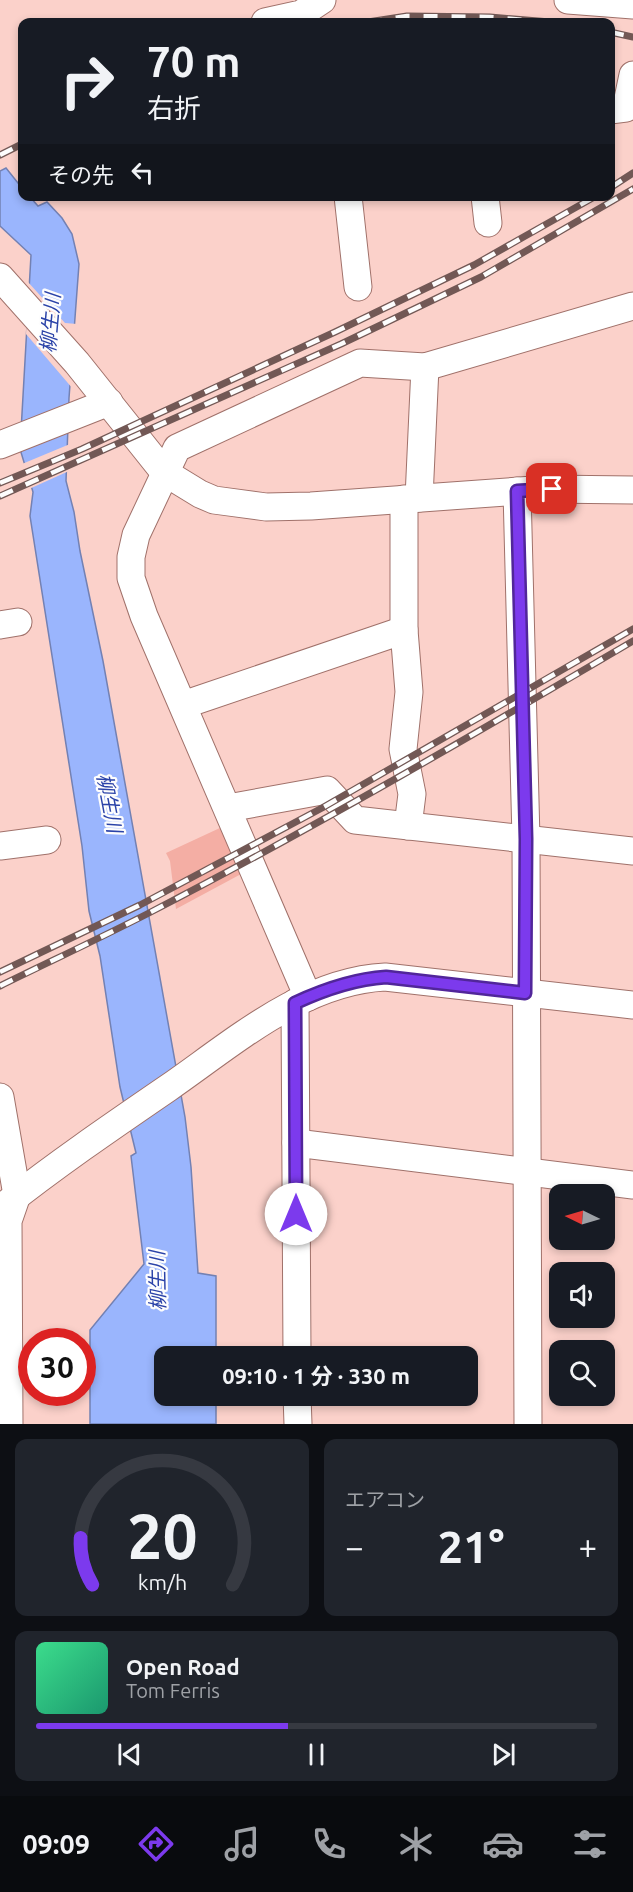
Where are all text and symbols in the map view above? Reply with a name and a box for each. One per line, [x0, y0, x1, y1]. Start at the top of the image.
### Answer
text: 70 m [147, 38, 241, 85]
icon: right [48, 42, 126, 120]
text: 右折 [147, 93, 201, 123]
icon: left [126, 156, 159, 189]
text: その先 [48, 162, 114, 187]
water label: 柳生川 [36, 290, 64, 354]
pin [526, 463, 577, 514]
icon: arrive [535, 472, 568, 505]
water label: 柳生川 [93, 771, 127, 837]
position arrow [264, 1182, 328, 1246]
north arrow [549, 1184, 615, 1250]
map controls [549, 1184, 615, 1406]
water label: 柳生川 [145, 1249, 169, 1311]
button: sound [549, 1262, 615, 1328]
speed limit sign: 30 [18, 1328, 96, 1406]
button: search [549, 1340, 615, 1406]
text: 09:10 · 1 分 · 330 m [222, 1363, 410, 1388]
text: エアコン [345, 1488, 425, 1511]
text: 20 [127, 1501, 197, 1571]
text: 21° [438, 1521, 504, 1572]
text: − [345, 1528, 364, 1565]
text: + [578, 1528, 597, 1565]
text: km/h [137, 1570, 187, 1594]
text: Open Road [126, 1654, 240, 1679]
text: Tom Ferris [126, 1679, 220, 1702]
icon: previous [113, 1738, 146, 1771]
icon: pause [300, 1738, 333, 1771]
icon: next [487, 1738, 520, 1771]
icon: directions [135, 1823, 177, 1865]
icon: music [221, 1823, 263, 1865]
icon: phone [308, 1823, 350, 1865]
icon: climate [395, 1823, 437, 1865]
icon: car [482, 1823, 524, 1865]
icon: filters [569, 1823, 611, 1865]
text: 09:09 [22, 1829, 90, 1859]

